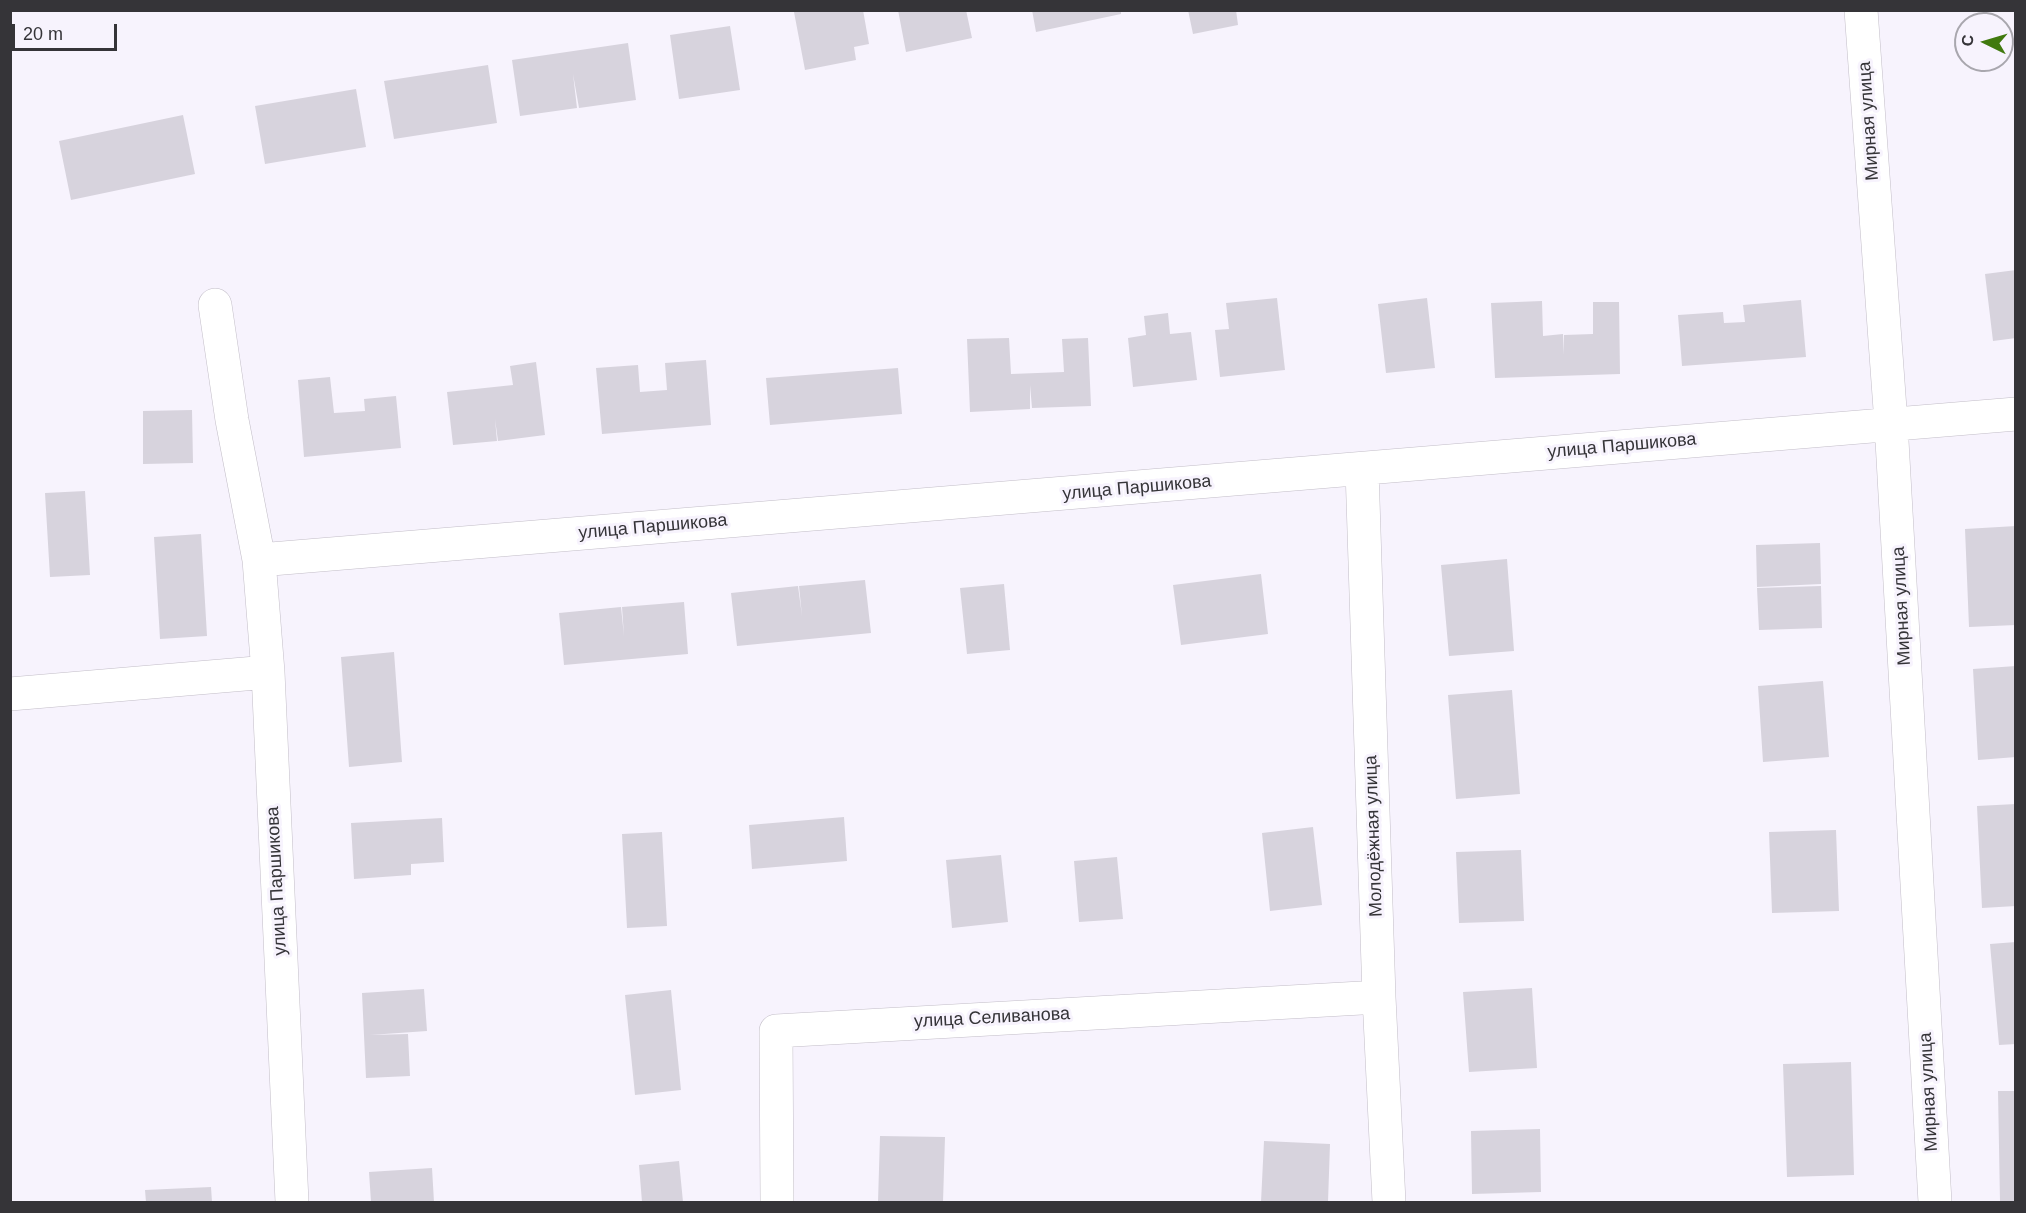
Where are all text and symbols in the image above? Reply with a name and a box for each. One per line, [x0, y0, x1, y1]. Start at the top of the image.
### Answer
scale bar [15, 12, 120, 50]
north arrow [1954, 12, 2014, 72]
text: 20 m [23, 24, 63, 44]
text: С [1959, 34, 1977, 47]
street label: Мирная улица [1854, 61, 1884, 181]
street label: улица Паршикова [1547, 429, 1697, 463]
street label: улица Паршикова [1062, 471, 1212, 505]
street label: улица Паршикова [578, 510, 728, 544]
street label: Мирная улица [1888, 546, 1916, 666]
street label: Молодёжная улица [1360, 755, 1388, 917]
street label: улица Паршикова [262, 806, 292, 956]
street label: улица Селиванова [913, 1003, 1071, 1033]
street label: Мирная улица [1915, 1032, 1943, 1152]

